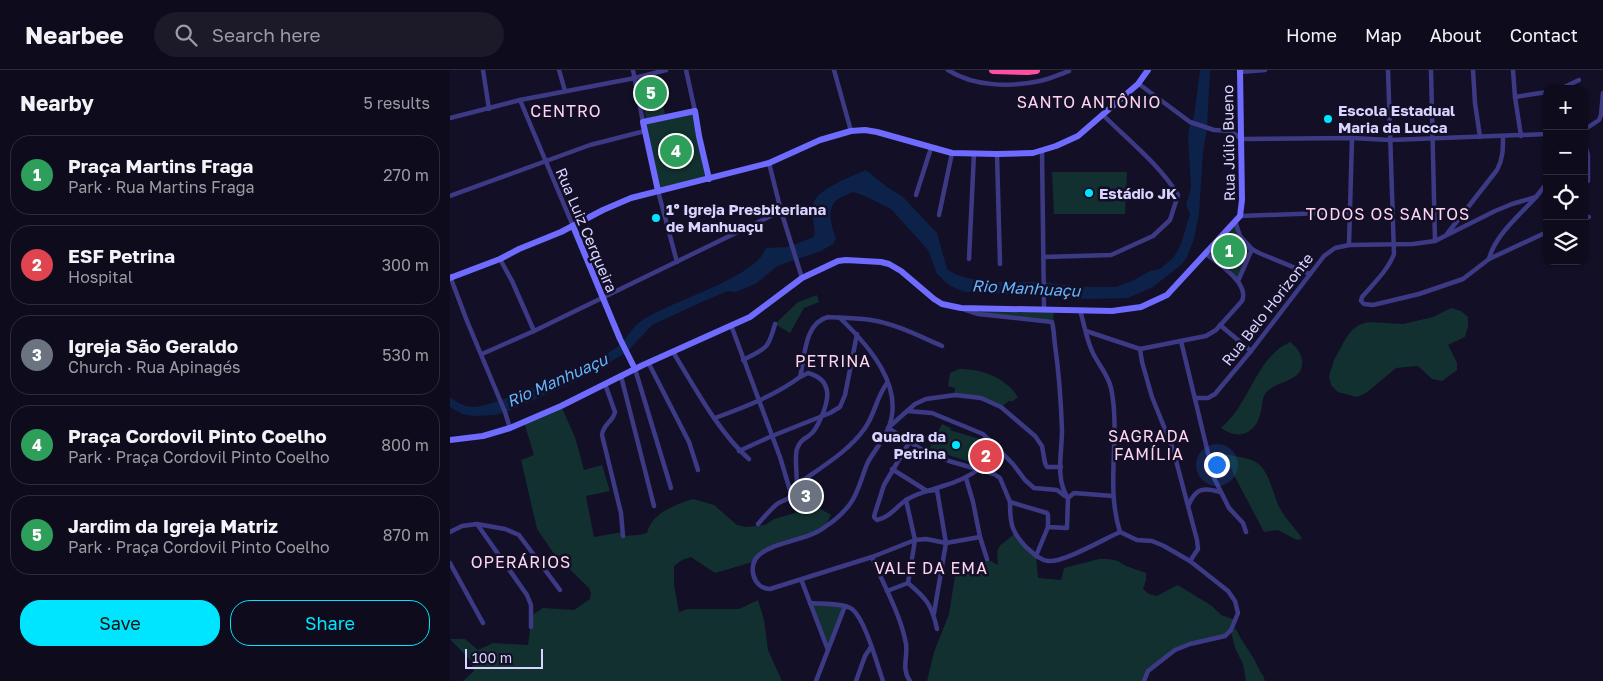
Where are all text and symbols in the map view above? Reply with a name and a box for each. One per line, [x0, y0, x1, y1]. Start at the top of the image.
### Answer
search box [154, 12, 504, 57]
text: Nearbee [25, 20, 124, 49]
icon: search [172, 21, 200, 49]
text: Search here [212, 23, 321, 46]
text: Home [1286, 24, 1337, 46]
text: Map [1365, 24, 1402, 46]
text: About [1430, 24, 1482, 46]
text: Contact [1510, 24, 1578, 46]
pin: 5 [635, 74, 667, 112]
street label: Rua Júlio Bueno [1218, 85, 1238, 201]
map controls [1543, 85, 1588, 265]
button: + [1543, 85, 1588, 130]
text: Nearby [20, 90, 94, 116]
district label: SANTO ANTÔNIO [1017, 92, 1161, 112]
text: 5 results [364, 93, 430, 113]
district label: CENTRO [530, 101, 602, 121]
place label: Escola Estadual Maria da Lucca [1338, 101, 1455, 136]
marker: Escola Estadual Maria da Lucca [1322, 113, 1334, 125]
button: − [1543, 130, 1588, 175]
pin: 4 [660, 132, 692, 170]
text: Praça Martins Fraga [68, 154, 253, 177]
text: 1 [33, 165, 41, 185]
text: 270 m [383, 165, 429, 185]
street label: Rua Luiz Cerqueira [553, 165, 621, 295]
button: locate [1543, 175, 1588, 220]
text: Park · Rua Martins Fraga [68, 177, 255, 197]
place label: Estádio JK [1099, 184, 1177, 202]
marker: Estádio JK [1083, 187, 1095, 199]
place label: 1º Igreja Presbiteriana de Manhuaçu [666, 200, 826, 235]
district label: TODOS OS SANTOS [1306, 204, 1470, 224]
marker: 1º Igreja Presbiteriana de Manhuaçu [650, 212, 662, 224]
button: layers [1543, 220, 1588, 265]
pin: 1 [1213, 232, 1245, 270]
text: ESF Petrina [68, 244, 175, 267]
street label: Rua Belo Horizonte [1217, 249, 1317, 369]
text: 2 [32, 255, 42, 275]
text: 300 m [382, 255, 429, 275]
text: Hospital [68, 267, 133, 287]
water label: Rio Manhuaçu [971, 275, 1082, 301]
text: Igreja São Geraldo [68, 334, 238, 357]
text: 3 [32, 345, 42, 365]
text: 530 m [382, 345, 429, 365]
water label: Rio Manhuaçu [503, 348, 612, 411]
district label: PETRINA [795, 351, 871, 371]
text: Church · Rua Apinagés [68, 357, 240, 377]
text: Praça Cordovil Pinto Coelho [68, 424, 327, 447]
district label: SAGRADA FAMÍLIA [1108, 426, 1190, 464]
place label: Quadra da Petrina [872, 427, 946, 462]
text: 4 [32, 435, 42, 455]
text: 800 m [381, 435, 429, 455]
pin: 2 [970, 437, 1002, 475]
marker: Quadra da Petrina [950, 439, 962, 451]
text: Park · Praça Cordovil Pinto Coelho [68, 447, 330, 467]
your location [1204, 452, 1230, 478]
pin: 3 [790, 477, 822, 515]
text: Jardim da Igreja Matriz [68, 514, 278, 537]
text: 5 [32, 525, 42, 545]
text: 870 m [383, 525, 429, 545]
text: Park · Praça Cordovil Pinto Coelho [68, 537, 330, 557]
district label: OPERÁRIOS [471, 552, 571, 572]
district label: VALE DA EMA [874, 558, 988, 578]
button: Save [20, 600, 220, 646]
button: Share [230, 600, 430, 646]
scale bar [465, 646, 542, 669]
text: 100 m [472, 649, 512, 666]

